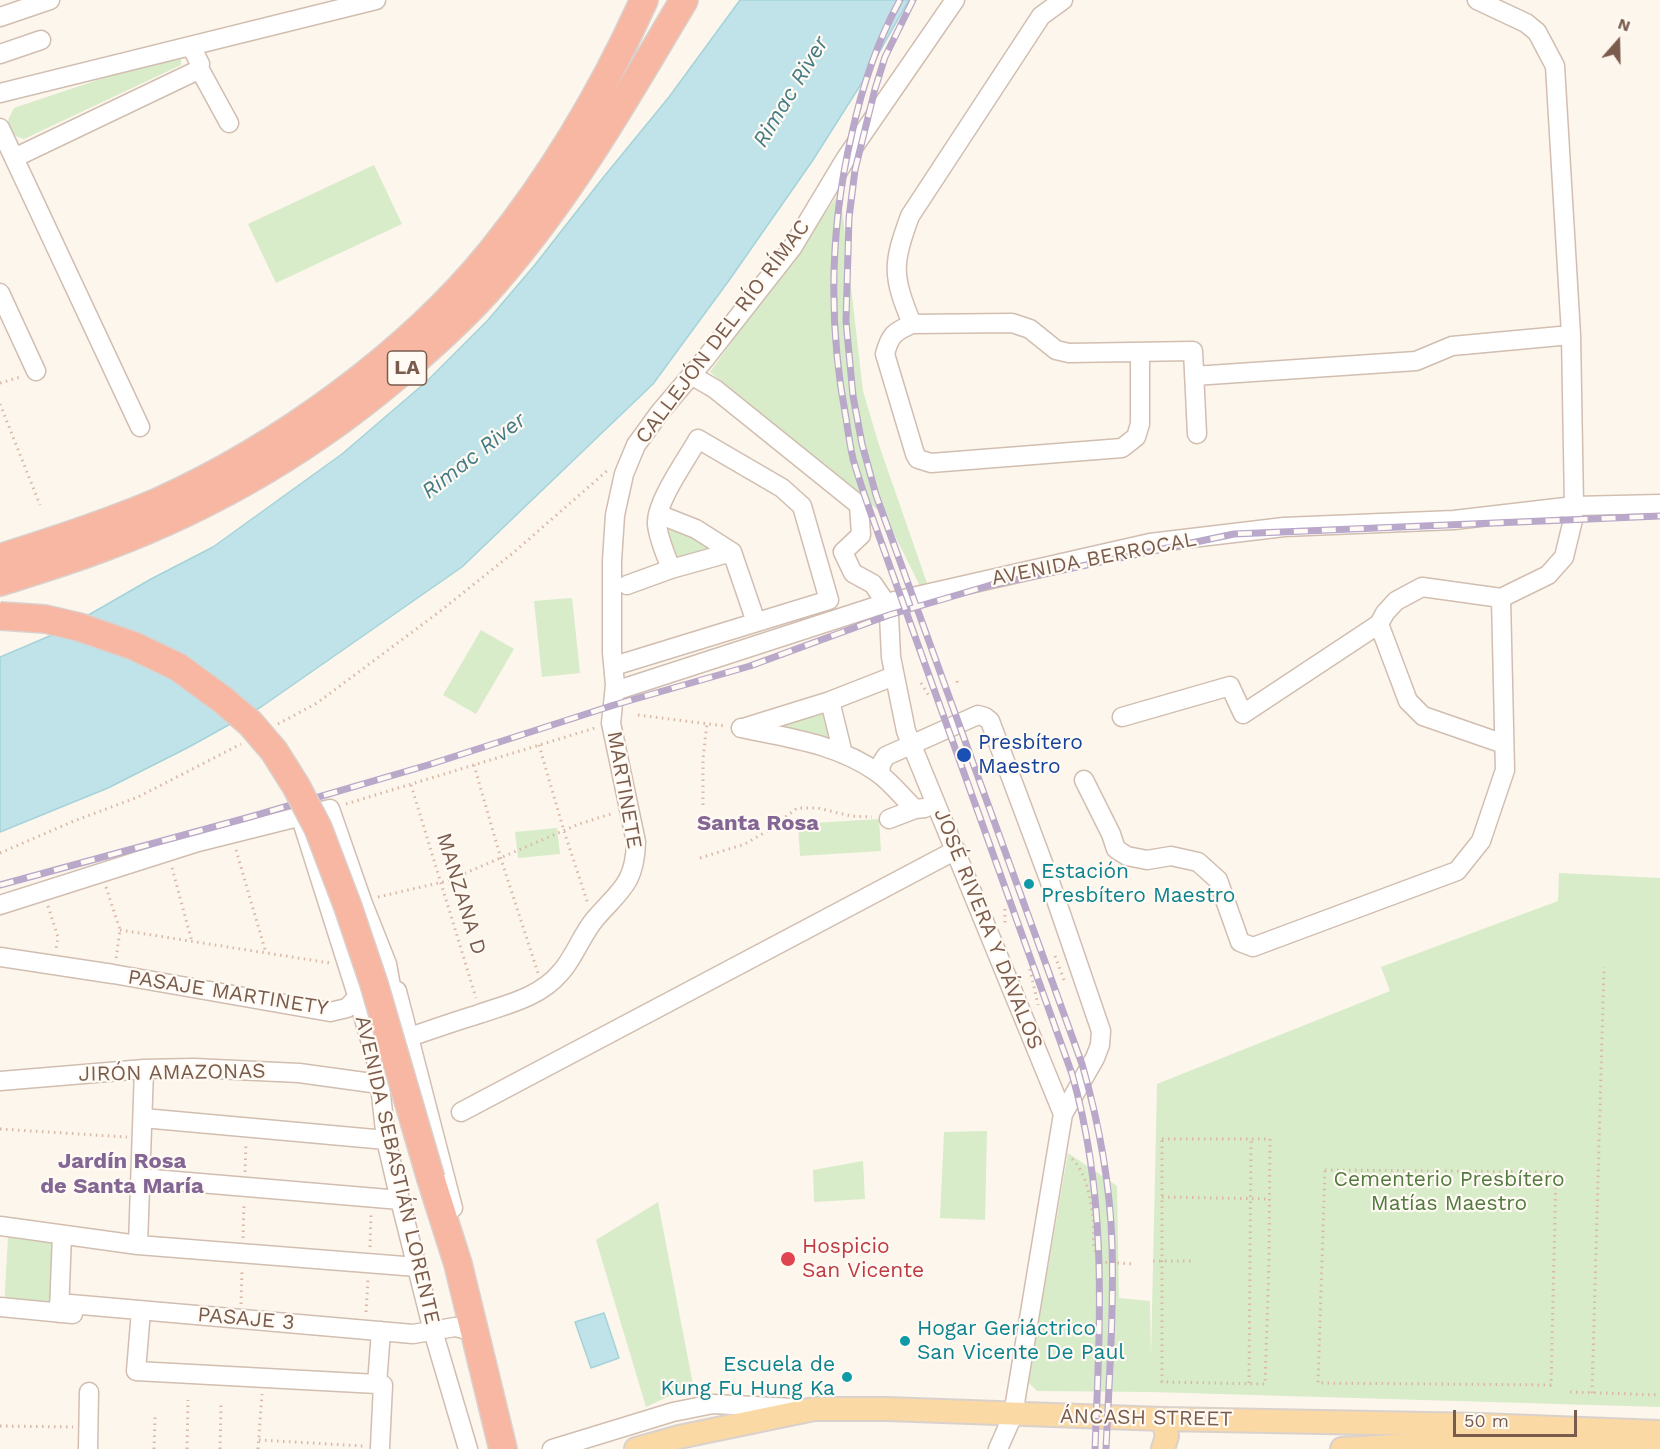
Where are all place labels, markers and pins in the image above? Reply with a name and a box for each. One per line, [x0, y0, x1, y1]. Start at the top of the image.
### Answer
place label: Presbítero Maestro [978, 730, 1083, 780]
marker: Presbítero Maestro [955, 746, 973, 764]
place label: Estación Presbítero Maestro [1041, 859, 1235, 909]
marker: Estación Presbítero Maestro [1022, 877, 1036, 891]
place label: Hospicio San Vicente [802, 1234, 924, 1284]
marker: Hospicio San Vicente [779, 1250, 797, 1268]
place label: Hogar Geriáctrico San Vicente De Paul [917, 1316, 1125, 1366]
marker: Hogar Geriáctrico San Vicente De Paul [898, 1334, 912, 1348]
place label: Escuela de Kung Fu Hung Ka [661, 1352, 835, 1402]
marker: Escuela de Kung Fu Hung Ka [840, 1370, 854, 1384]

